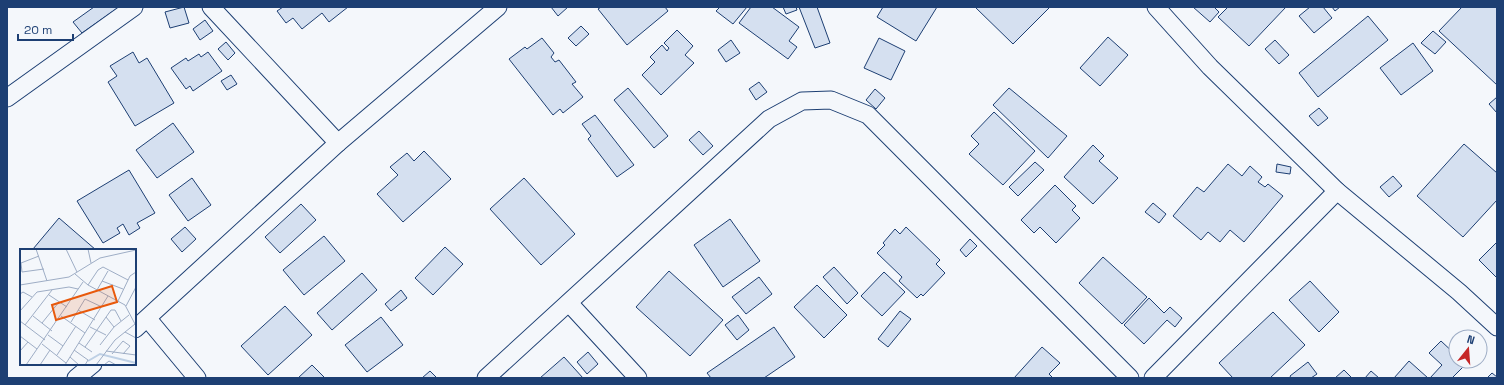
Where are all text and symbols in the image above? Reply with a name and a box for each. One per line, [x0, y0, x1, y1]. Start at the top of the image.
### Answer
scale bar [18, 16, 73, 42]
text: 20 m [24, 22, 52, 38]
inset map [20, 249, 136, 365]
north arrow [1448, 329, 1488, 369]
text: N [1465, 332, 1476, 347]

